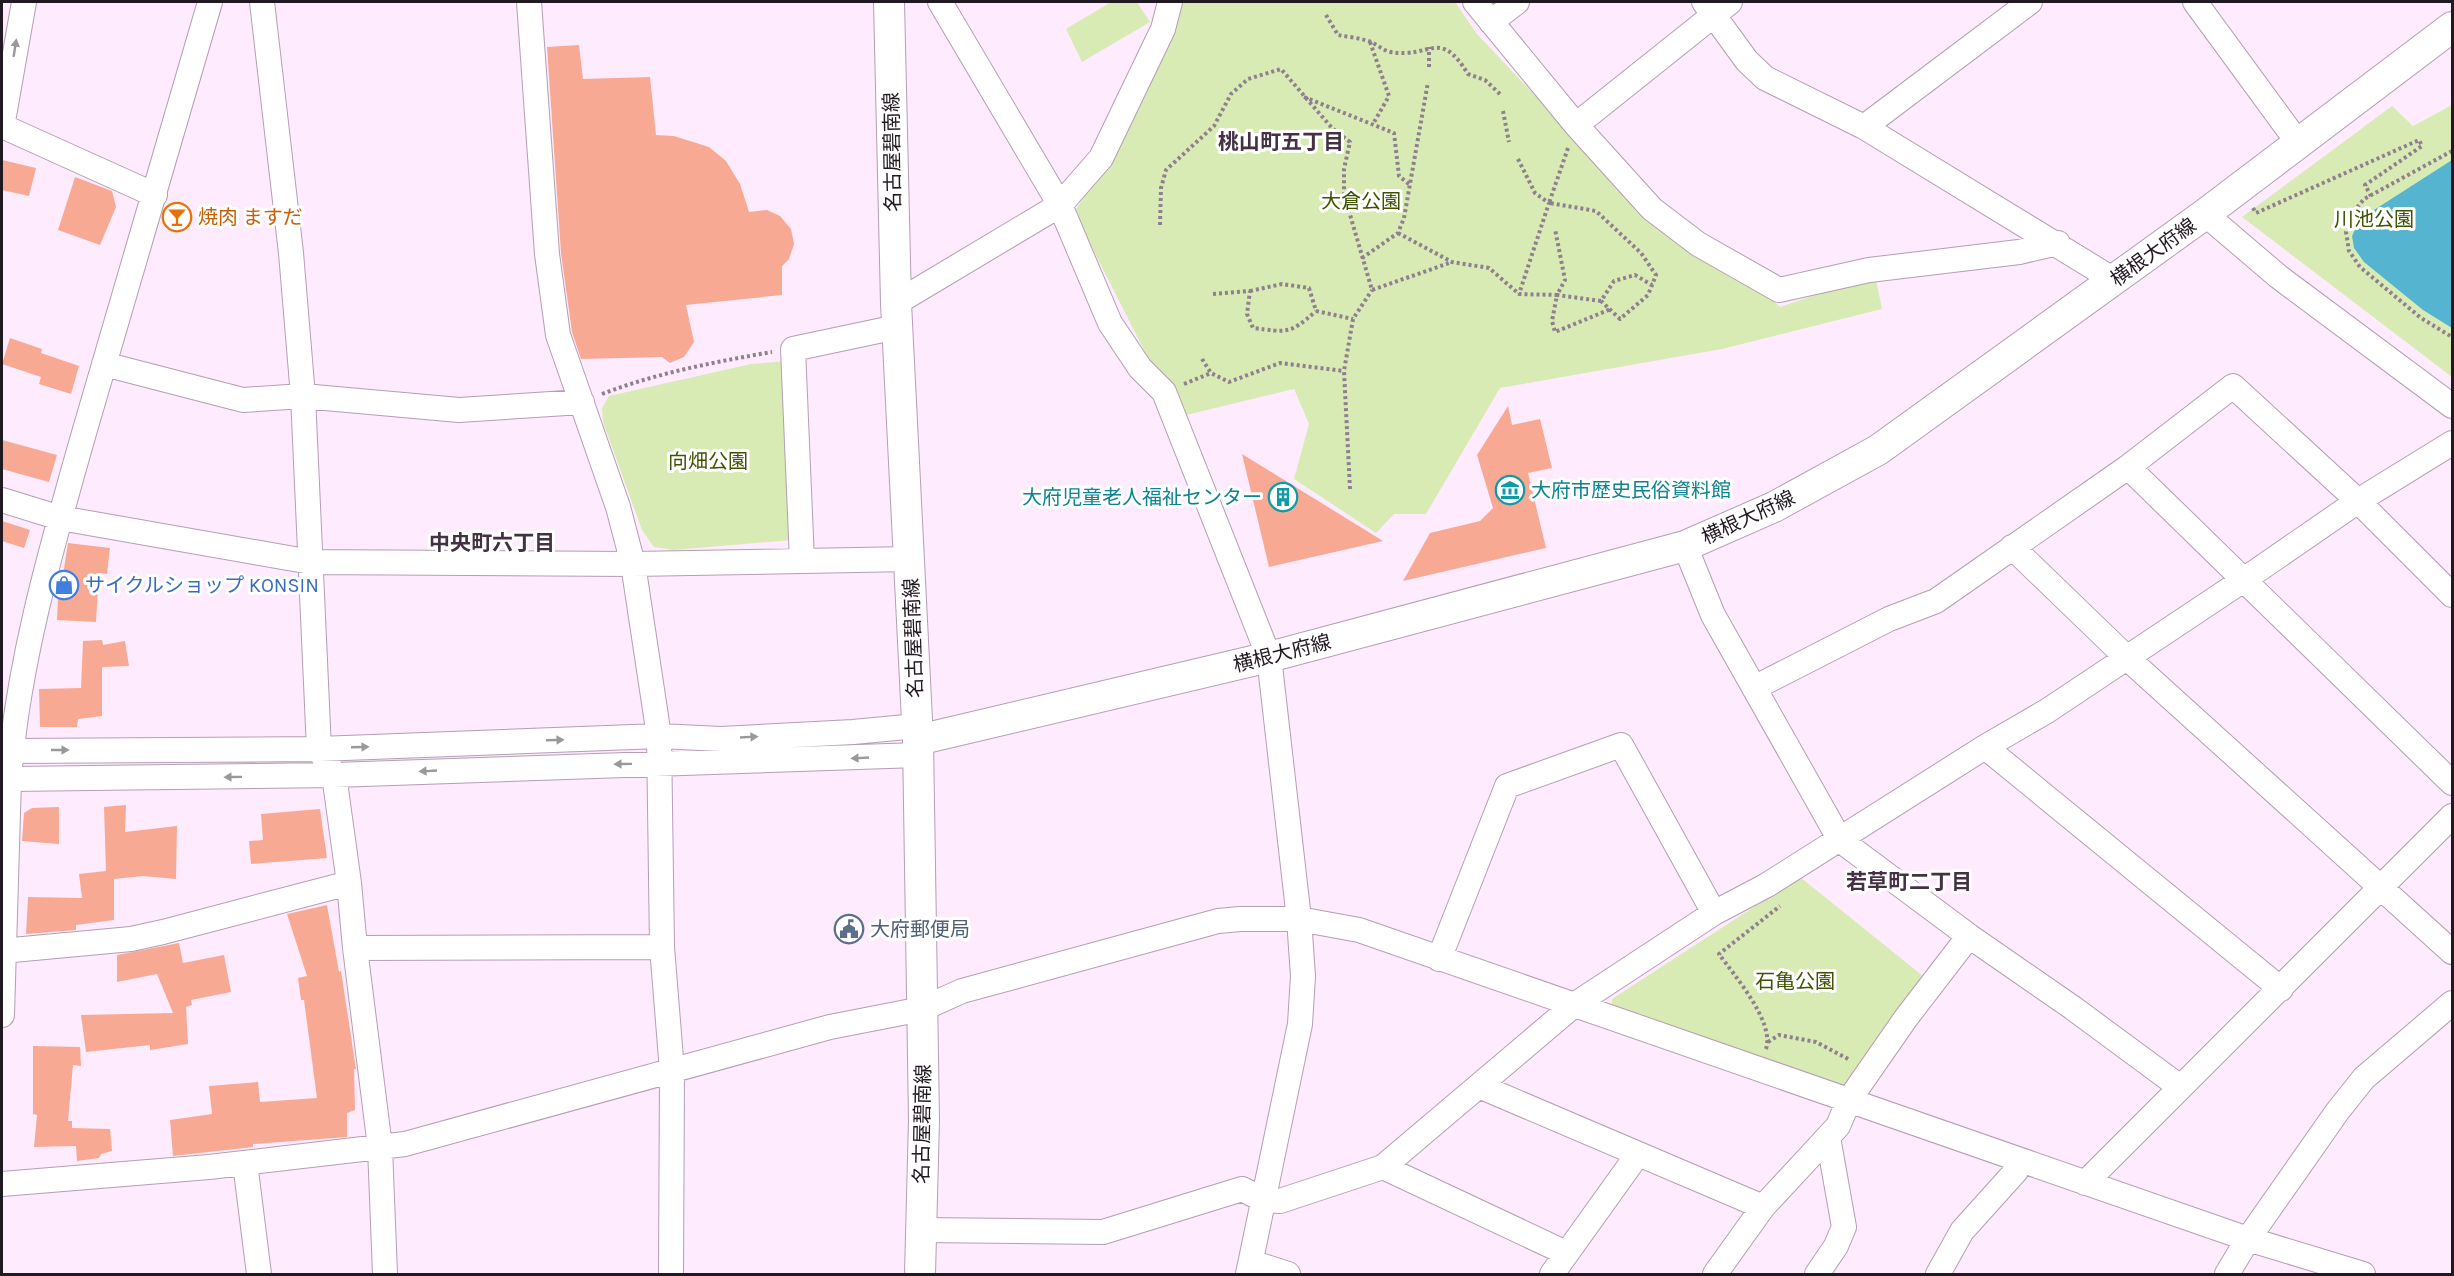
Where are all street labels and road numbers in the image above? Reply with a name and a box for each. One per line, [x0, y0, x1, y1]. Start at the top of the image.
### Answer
street label: 名古屋碧南線 [880, 92, 905, 212]
street label: 横根大府線 [2106, 214, 2201, 291]
street label: 横根大府線 [1698, 486, 1798, 549]
street label: 名古屋碧南線 [900, 578, 927, 698]
street label: 横根大府線 [1231, 630, 1333, 677]
street label: 名古屋碧南線 [910, 1064, 935, 1184]

